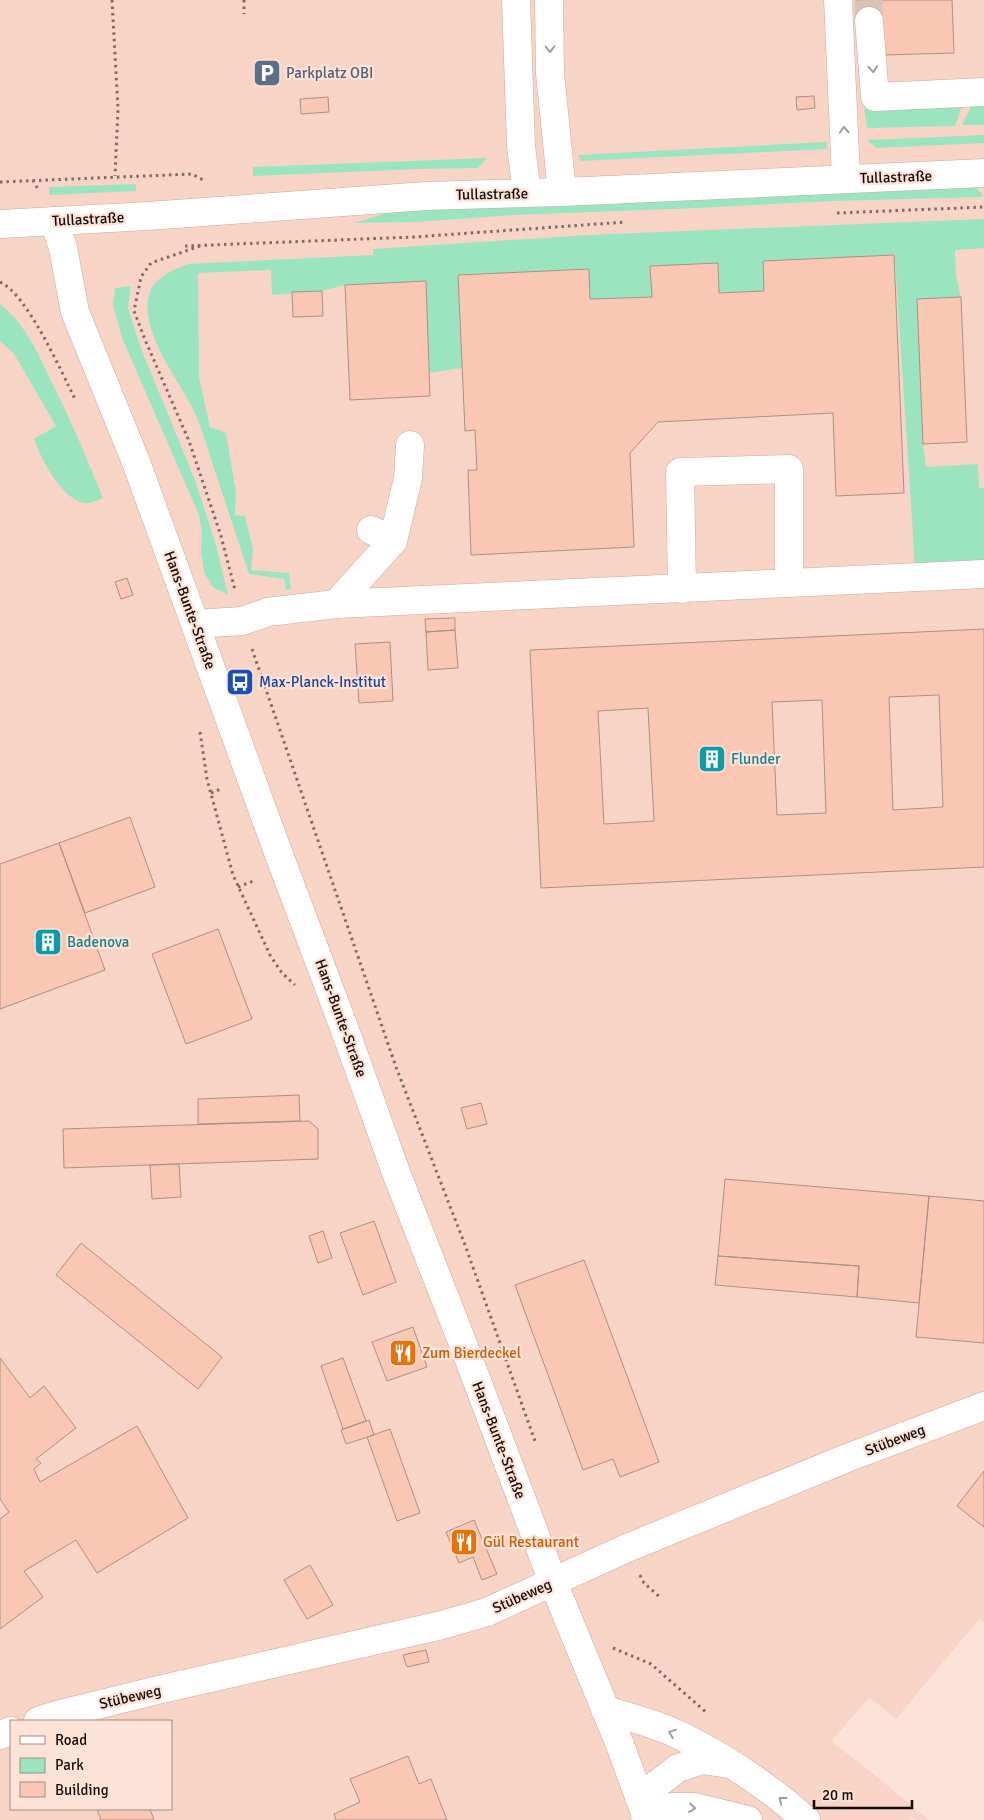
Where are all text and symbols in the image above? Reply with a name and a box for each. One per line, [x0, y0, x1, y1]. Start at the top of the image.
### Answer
one-way arrow [545, 45, 555, 53]
parking icon: Parkplatz OBI [252, 58, 282, 88]
place label: Parkplatz OBI [286, 64, 373, 82]
one-way arrow [867, 65, 878, 73]
one-way arrow [838, 125, 849, 133]
street label: Tullastraße [860, 167, 932, 187]
street label: Tullastraße [456, 184, 528, 204]
street label: Tullastraße [51, 208, 125, 230]
street label: Hans-Bunte-Straße [160, 548, 220, 672]
bus stop icon: Max-Planck-Institut [225, 667, 255, 697]
place label: Max-Planck-Institut [259, 673, 386, 691]
building icon: Flunder [697, 744, 727, 774]
place label: Flunder [731, 750, 781, 768]
building icon: Badenova [33, 927, 63, 957]
place label: Badenova [67, 933, 129, 951]
street label: Hans-Bunte-Straße [311, 956, 371, 1080]
restaurant icon: Zum Bierdeckel [388, 1338, 418, 1368]
place label: Zum Bierdeckel [422, 1344, 521, 1362]
street label: Hans-Bunte-Straße [468, 1379, 530, 1501]
street label: Stübeweg [862, 1420, 928, 1460]
restaurant icon: Gül Restaurant [449, 1527, 479, 1557]
place label: Gül Restaurant [483, 1533, 579, 1551]
street label: Stübeweg [490, 1575, 555, 1617]
street label: Stübeweg [97, 1681, 163, 1713]
legend [10, 1720, 172, 1810]
one-way arrow [668, 1729, 677, 1739]
text: Road [55, 1731, 87, 1749]
text: Park [55, 1756, 84, 1774]
scale bar [814, 1778, 912, 1810]
text: Building [55, 1781, 109, 1799]
text: 20 m [822, 1786, 853, 1804]
one-way arrow [779, 1797, 788, 1806]
one-way arrow [689, 1802, 697, 1813]

